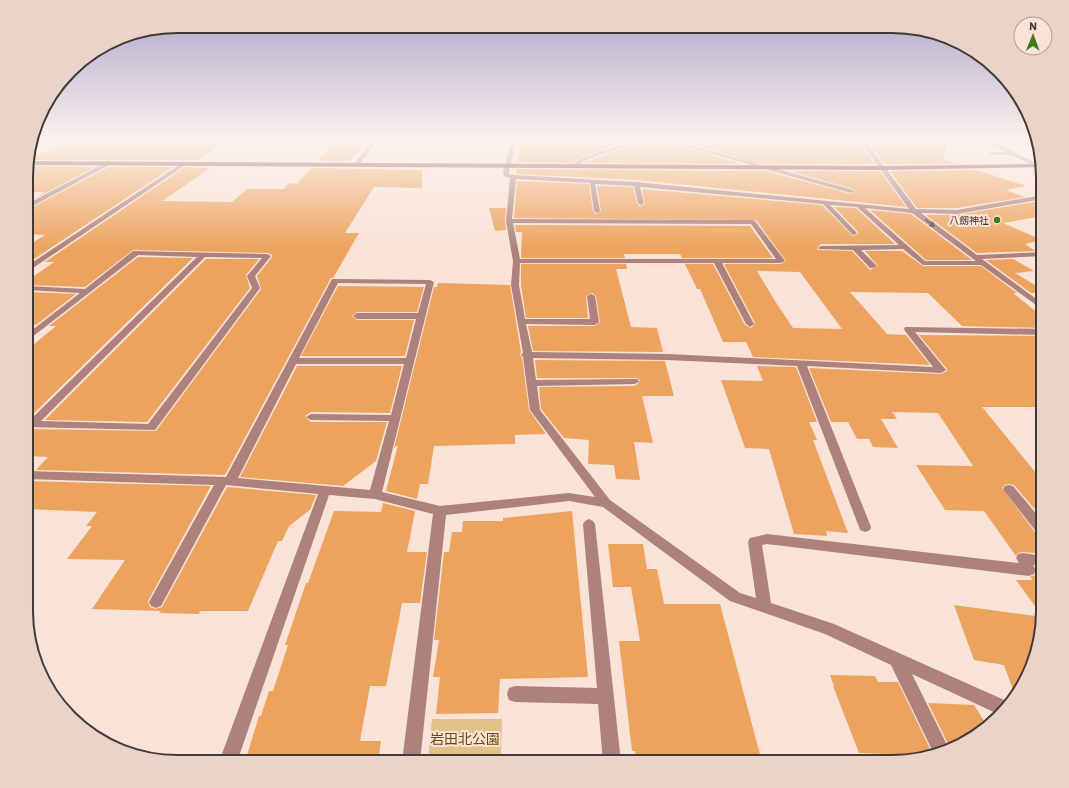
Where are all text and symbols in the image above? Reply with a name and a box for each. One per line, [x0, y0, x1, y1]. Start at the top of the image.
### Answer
north arrow [1013, 16, 1053, 56]
text: N [1029, 19, 1037, 33]
place label: 八劔神社 [949, 214, 989, 227]
marker: 八劔神社 [992, 215, 1002, 225]
one-way arrow [925, 219, 936, 227]
park label: 岩田北公園 [430, 730, 500, 748]

